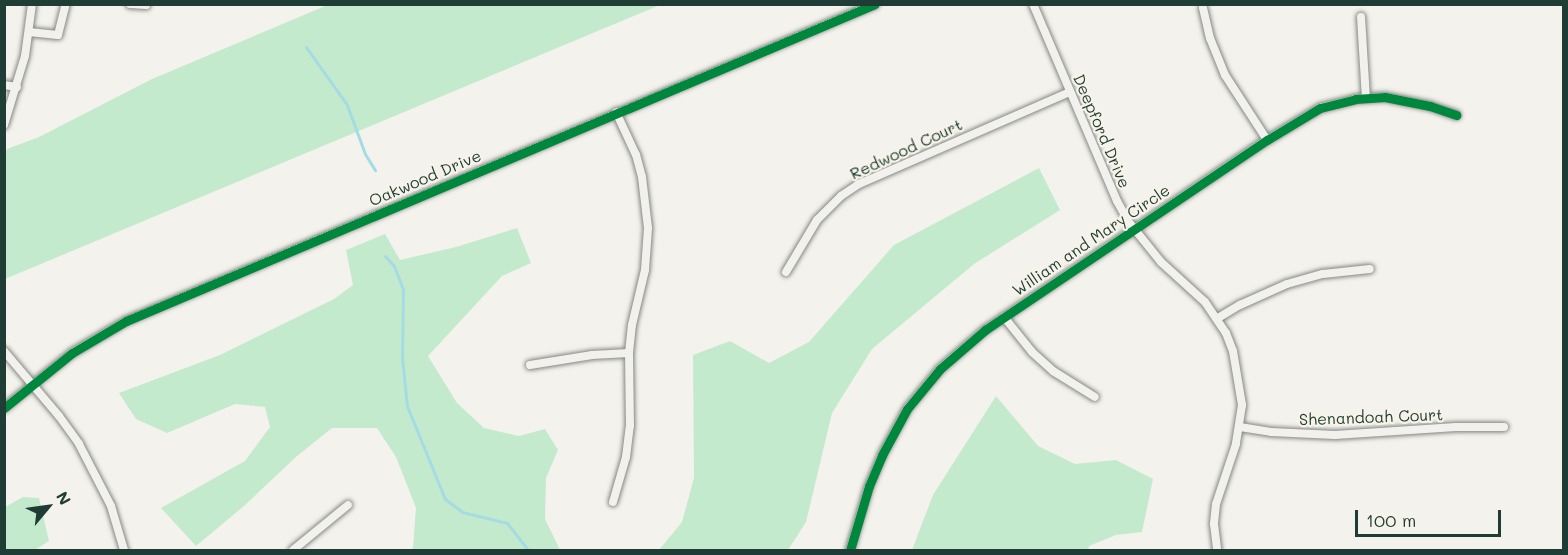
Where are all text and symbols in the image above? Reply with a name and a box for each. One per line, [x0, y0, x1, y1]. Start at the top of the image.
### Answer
street label: Deepford Drive [1069, 71, 1135, 191]
street label: Redwood Court [847, 115, 965, 183]
street label: Oakwood Drive [366, 146, 484, 210]
street label: William and Mary Circle [1009, 180, 1173, 300]
street label: Shenandoah Court [1299, 405, 1443, 429]
north arrow [18, 477, 78, 537]
text: N [52, 488, 76, 508]
scale bar [1358, 498, 1504, 536]
text: 100 m [1366, 508, 1416, 532]

